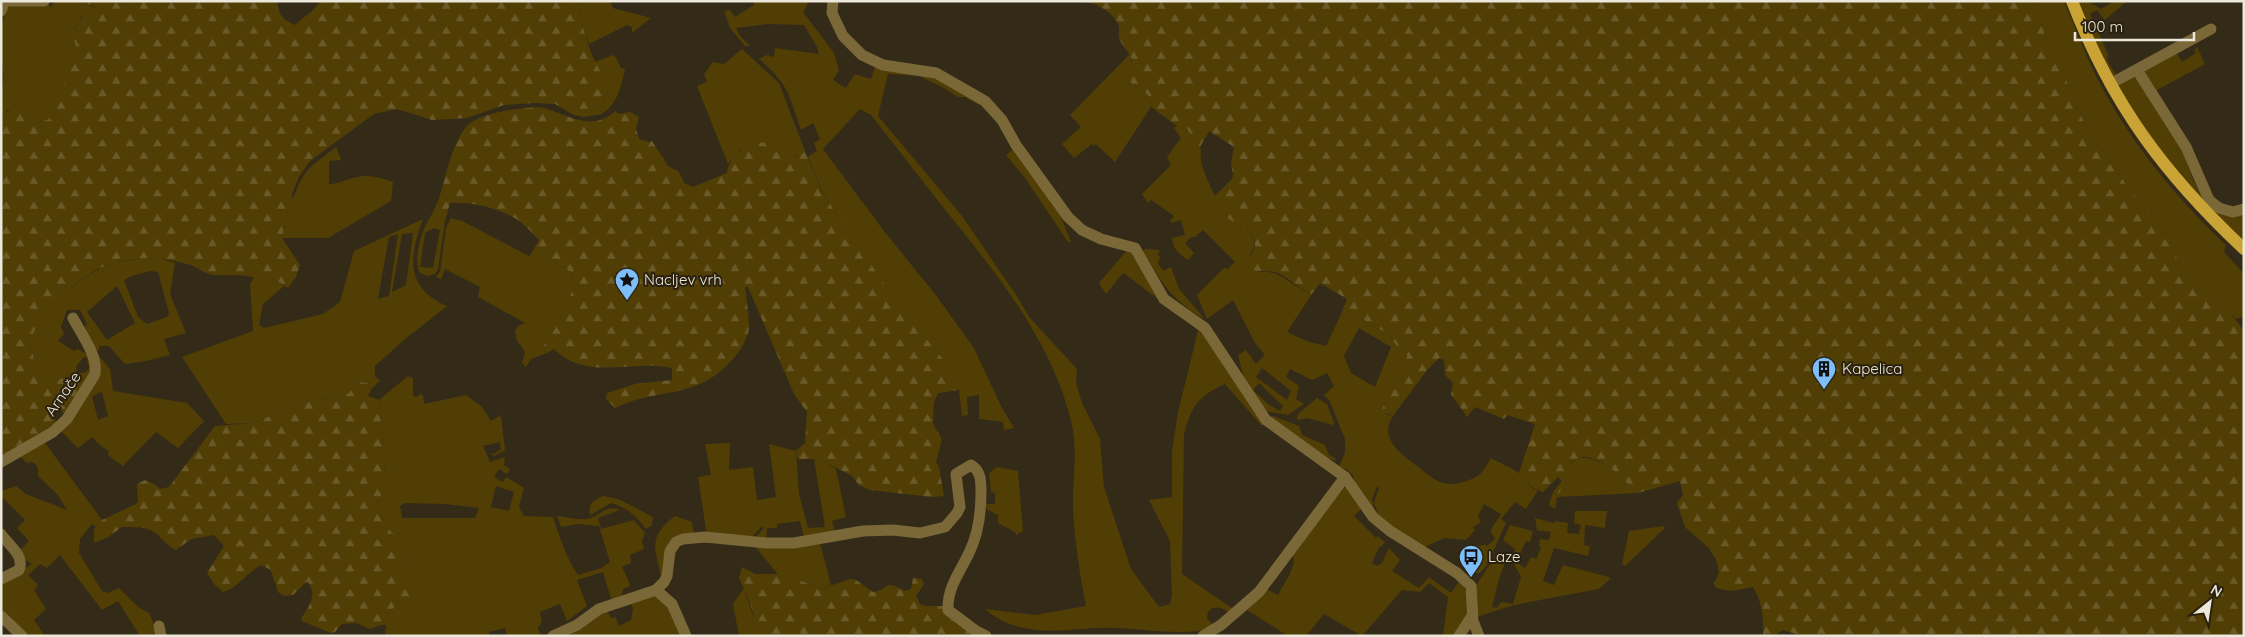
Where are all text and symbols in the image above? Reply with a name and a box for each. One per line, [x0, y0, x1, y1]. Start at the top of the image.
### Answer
scale bar [2075, 10, 2194, 42]
text: 100 m [2082, 17, 2123, 36]
place icon: Nacljev vrh [614, 267, 640, 301]
place label: Nacljev vrh [644, 270, 722, 289]
building icon: Kapelica [1811, 356, 1837, 390]
place label: Kapelica [1842, 359, 1902, 378]
street label: Arnače [41, 368, 85, 419]
bus stop icon: Laze [1458, 544, 1484, 578]
place label: Laze [1488, 547, 1521, 566]
north arrow [2185, 577, 2235, 627]
text: N [2208, 580, 2225, 601]

